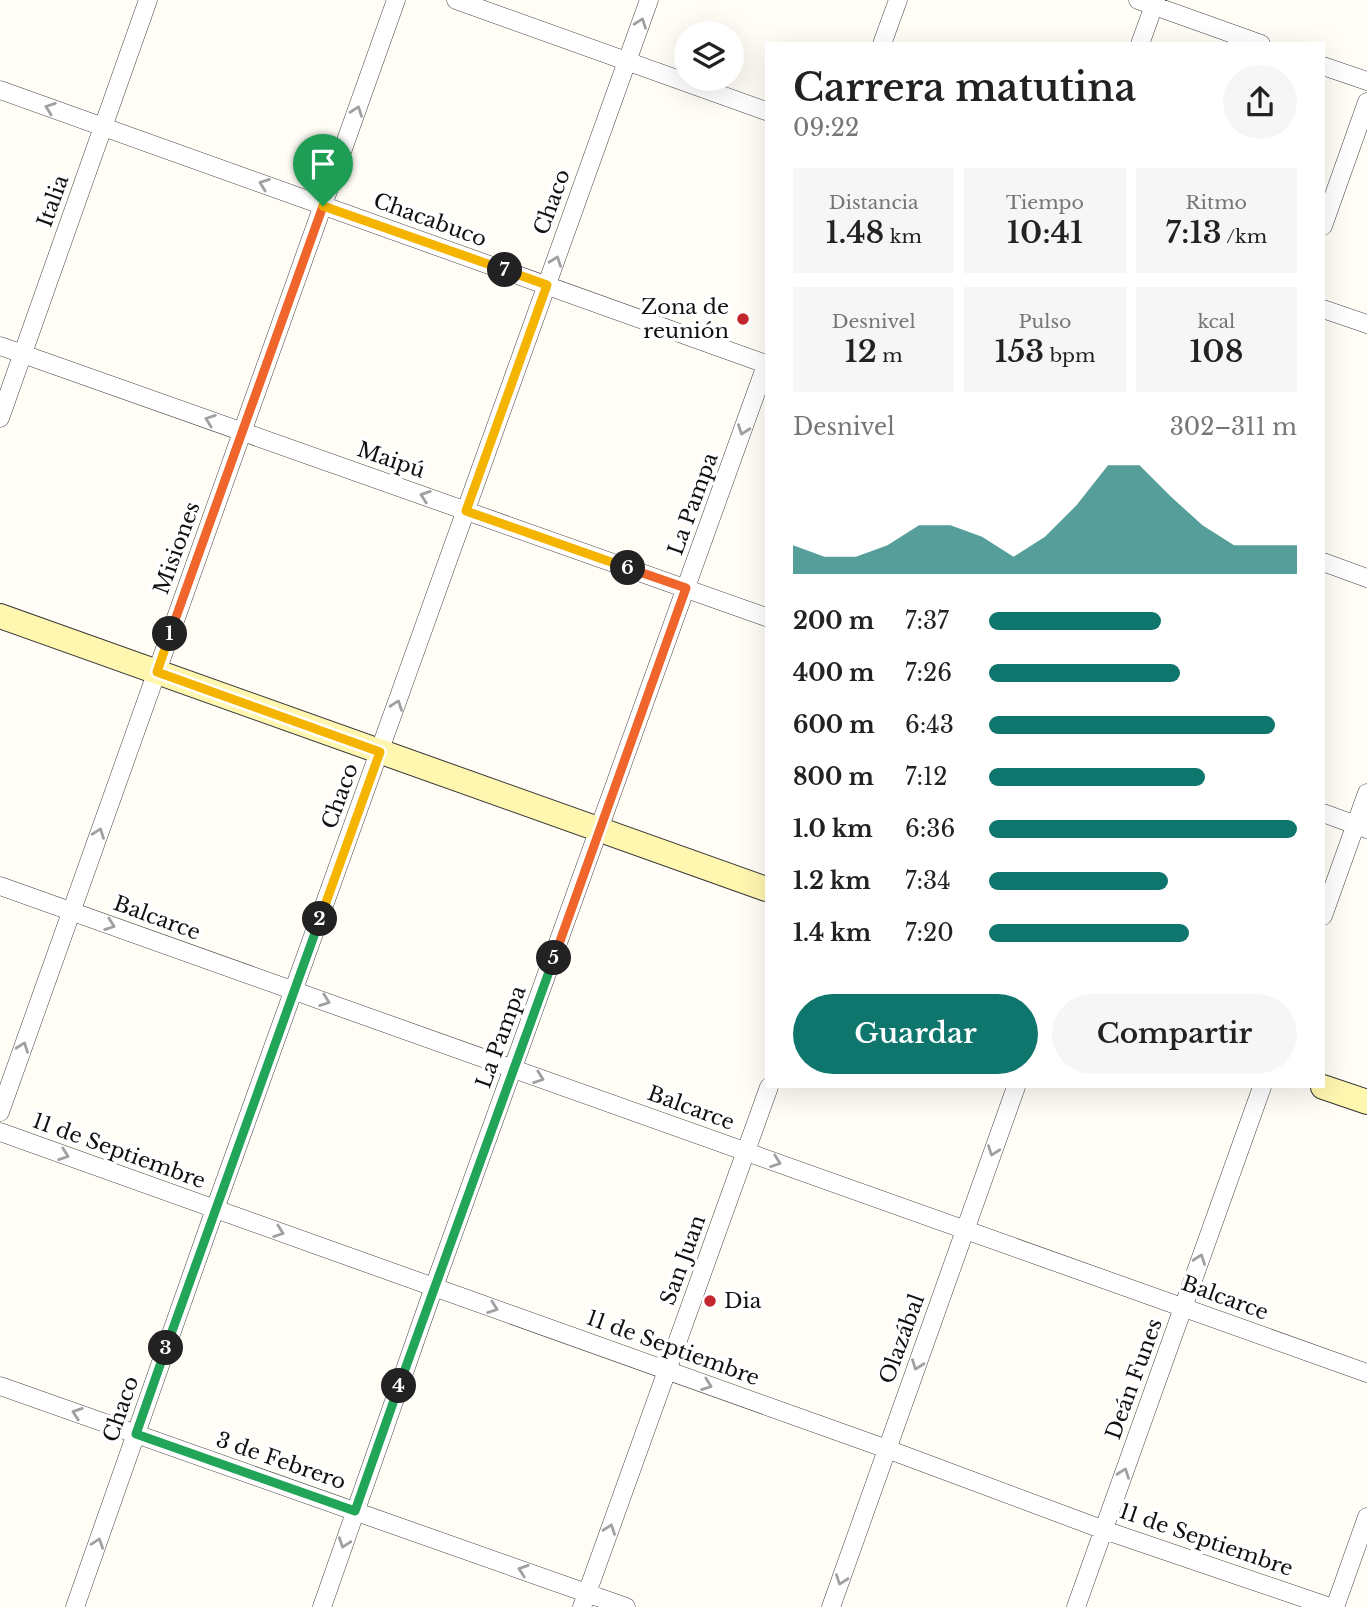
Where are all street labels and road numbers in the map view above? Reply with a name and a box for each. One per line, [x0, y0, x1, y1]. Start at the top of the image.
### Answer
street label: Chaco [528, 166, 576, 238]
street label: Italia [32, 171, 74, 231]
street label: Chacabuco [370, 188, 490, 252]
street label: Maipú [354, 436, 428, 484]
street label: La Pampa [662, 449, 724, 559]
street label: Misiones [148, 498, 206, 598]
street label: Chaco [316, 760, 364, 832]
street label: Balcarce [110, 890, 204, 946]
street label: La Pampa [470, 982, 532, 1092]
street label: Balcarce [644, 1080, 738, 1136]
street label: 11 de Septiembre [29, 1108, 209, 1194]
street label: San Juan [655, 1212, 711, 1308]
street label: Balcarce [1178, 1270, 1272, 1326]
street label: Olazábal [874, 1290, 930, 1387]
street label: 11 de Septiembre [583, 1305, 763, 1391]
street label: Deán Funes [1100, 1315, 1168, 1443]
street label: Chaco [98, 1373, 144, 1445]
street label: 3 de Febrero [213, 1427, 349, 1495]
street label: 11 de Septiembre [1116, 1498, 1296, 1582]

